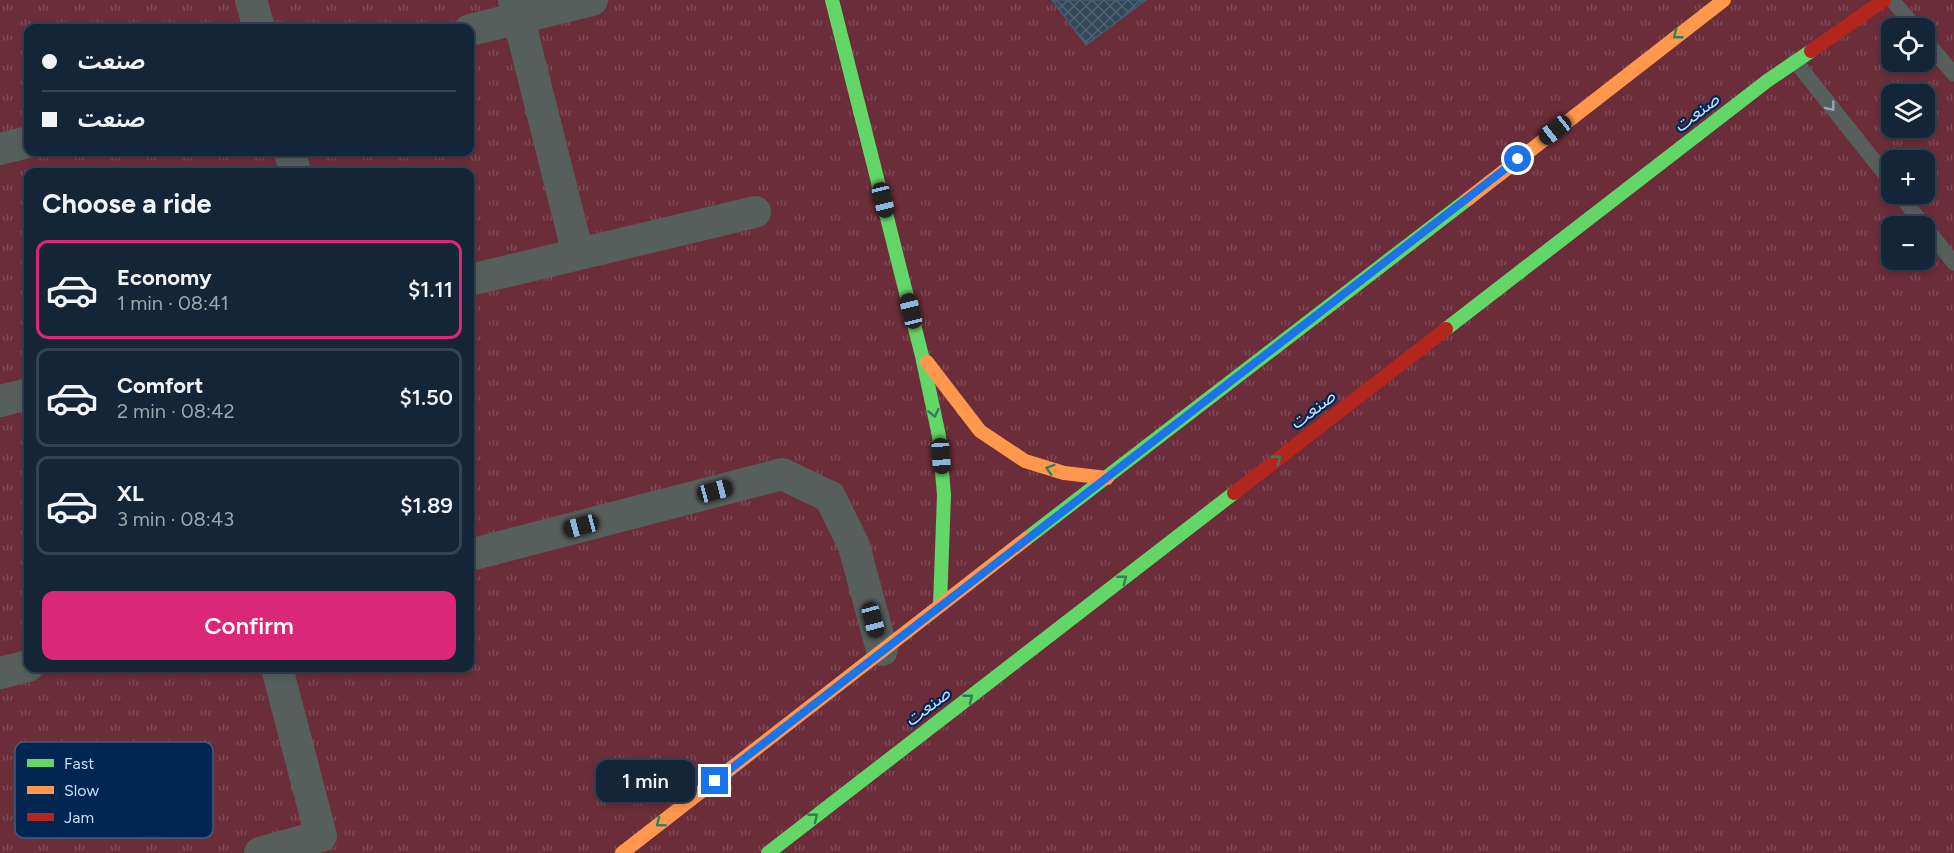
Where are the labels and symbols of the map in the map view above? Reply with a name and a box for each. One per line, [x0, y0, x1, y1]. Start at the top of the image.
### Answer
one-way arrow [1673, 27, 1684, 38]
street label: صنعت [1670, 87, 1724, 137]
one-way arrow [1824, 100, 1835, 111]
car [1535, 112, 1575, 148]
route start [1504, 145, 1531, 172]
car [870, 180, 896, 220]
car [898, 291, 924, 331]
street label: صنعت [1286, 384, 1340, 434]
one-way arrow [927, 407, 940, 417]
car [931, 437, 951, 475]
one-way arrow [1271, 456, 1282, 467]
one-way arrow [1045, 464, 1056, 476]
car [695, 478, 735, 504]
car [561, 513, 601, 539]
one-way arrow [1116, 575, 1127, 586]
car [860, 600, 886, 640]
street label: صنعت [901, 681, 955, 731]
one-way arrow [962, 694, 973, 705]
legend [15, 742, 213, 838]
text: Fast [64, 754, 94, 773]
callout: 1 min [595, 760, 694, 802]
route end [701, 767, 728, 794]
text: Slow [64, 781, 99, 800]
text: Jam [64, 808, 94, 827]
one-way arrow [808, 814, 819, 825]
one-way arrow [656, 816, 667, 827]

